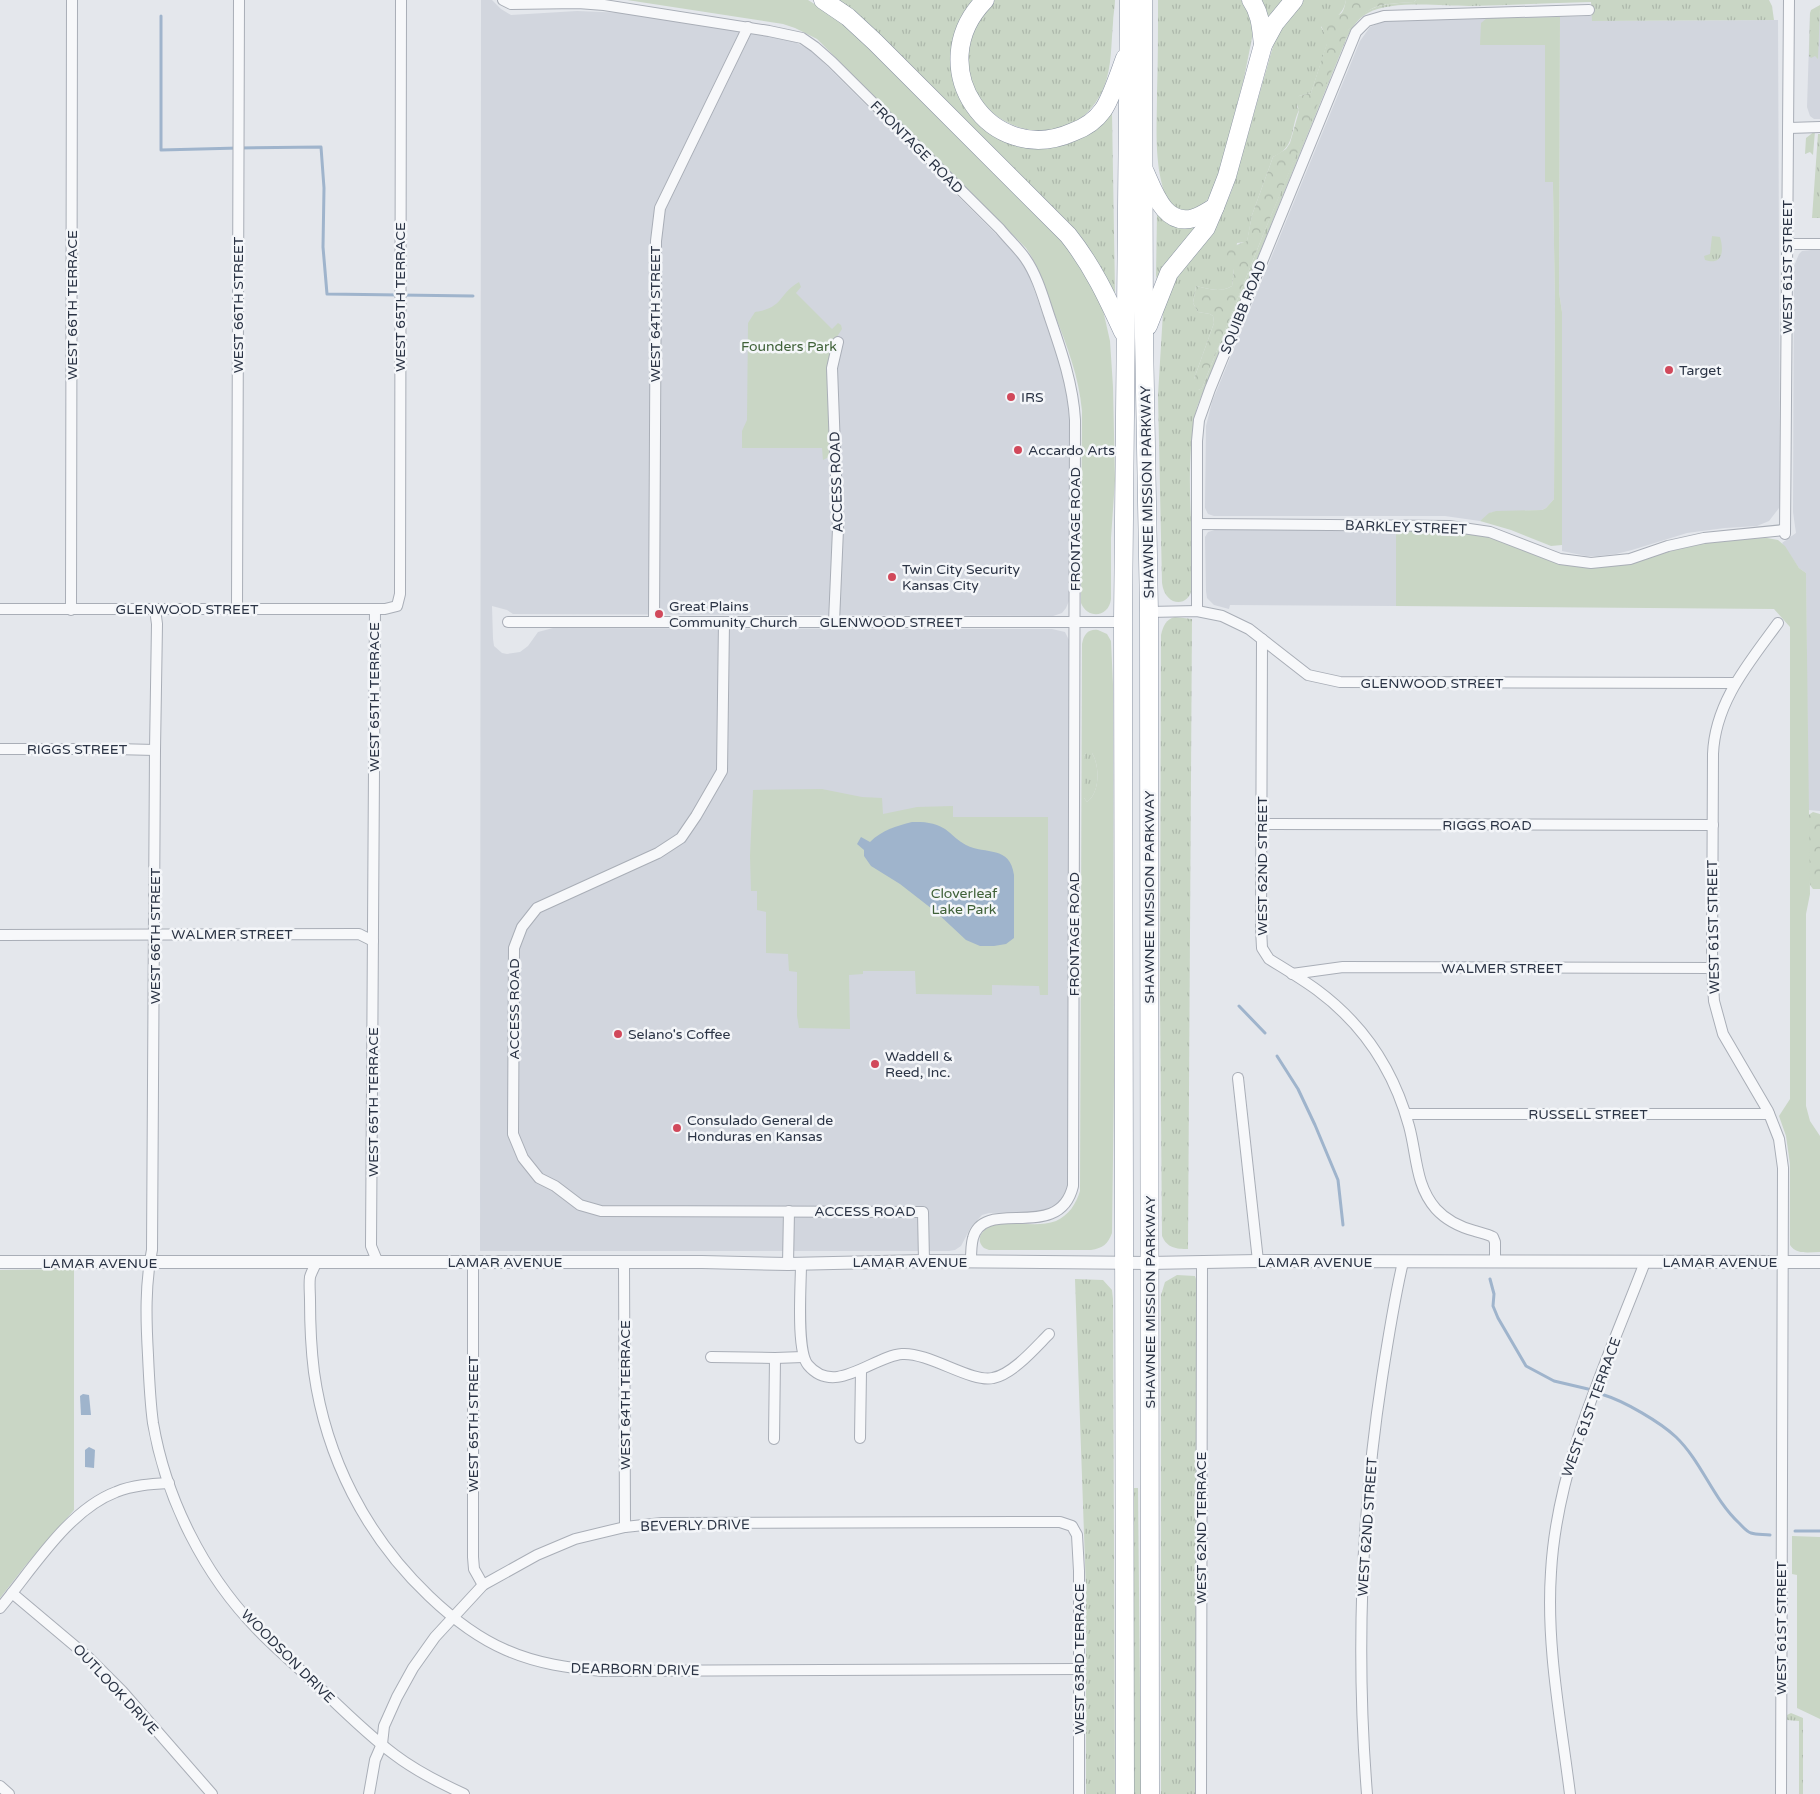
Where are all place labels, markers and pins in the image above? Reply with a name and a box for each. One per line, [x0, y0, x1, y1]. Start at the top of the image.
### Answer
place label: Target [1679, 362, 1722, 379]
marker: Target [1663, 364, 1675, 376]
place label: IRS [1021, 389, 1044, 406]
marker: IRS [1005, 391, 1017, 403]
place label: Accardo Arts [1028, 442, 1115, 459]
marker: Accardo Arts [1012, 444, 1024, 456]
place label: Twin City Security Kansas City [902, 561, 1021, 594]
marker: Twin City Security Kansas City [886, 571, 898, 583]
place label: Great Plains Community Church [669, 598, 798, 631]
marker: Great Plains Community Church [653, 608, 665, 620]
place label: Selano's Coffee [628, 1026, 731, 1043]
marker: Selano's Coffee [612, 1028, 624, 1040]
place label: Waddell & Reed, Inc. [885, 1048, 953, 1081]
marker: Waddell & Reed, Inc. [869, 1058, 881, 1070]
place label: Consulado General de Honduras en Kansas [687, 1112, 833, 1145]
marker: Consulado General de Honduras en Kansas [671, 1122, 683, 1134]

